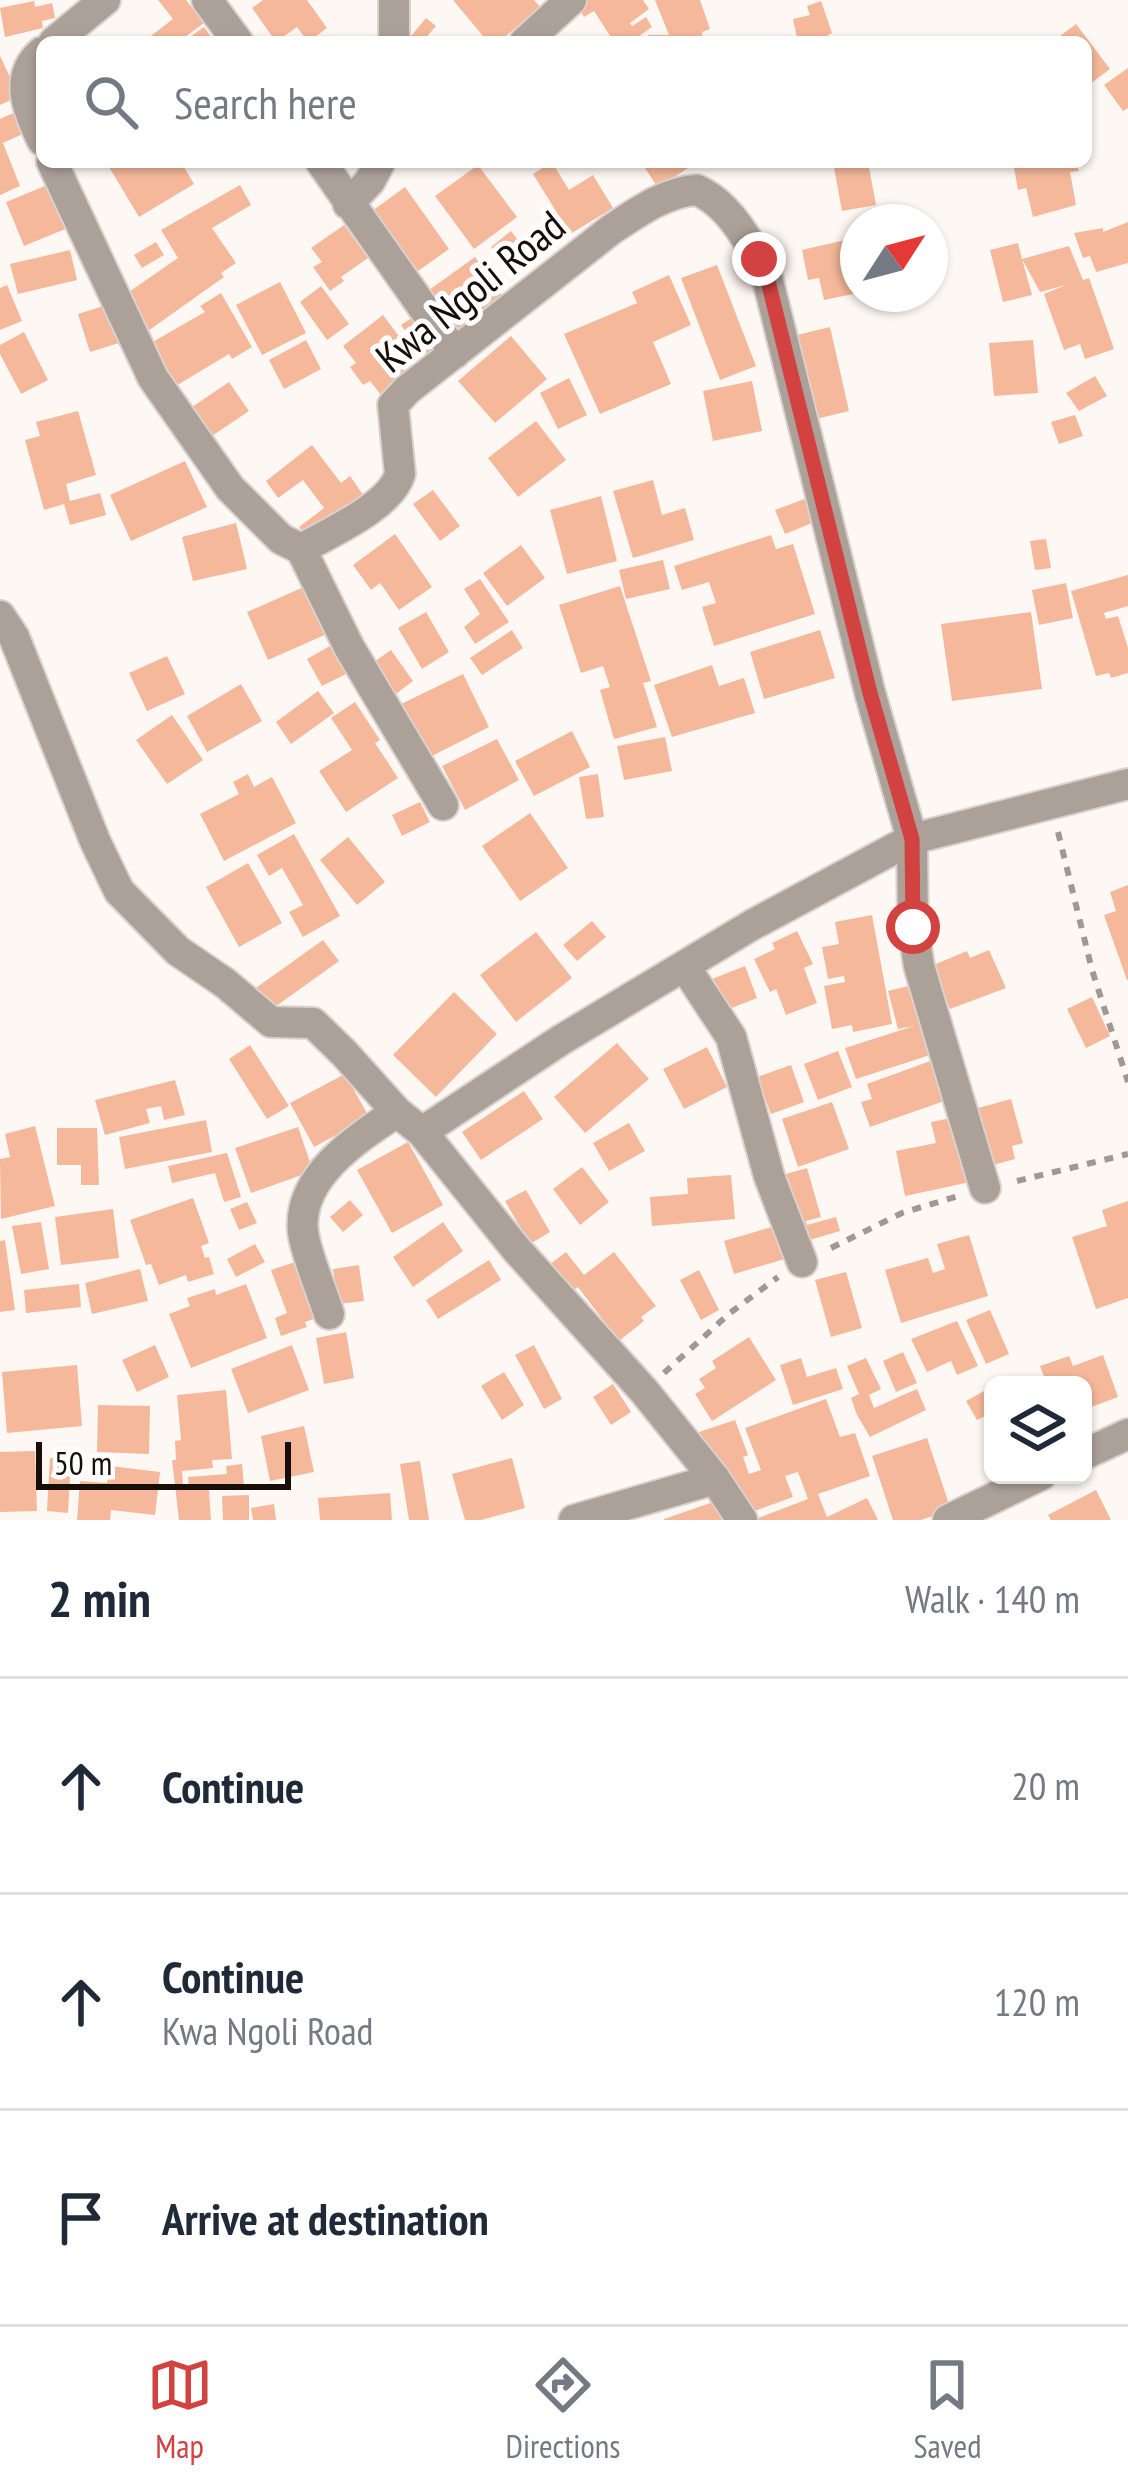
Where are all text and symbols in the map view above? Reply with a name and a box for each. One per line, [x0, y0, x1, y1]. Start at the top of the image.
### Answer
search box [36, 36, 1092, 168]
icon: search [78, 69, 144, 135]
text: Search here [174, 73, 357, 131]
street label: Kwa Ngoli Road [364, 198, 576, 384]
north arrow [840, 204, 948, 312]
route end [732, 232, 786, 286]
route start [886, 900, 940, 954]
map controls [984, 1376, 1092, 1484]
button: layers [984, 1376, 1092, 1484]
scale bar [36, 1436, 291, 1489]
text: 50 m [54, 1441, 112, 1484]
text: 2 min [48, 1565, 151, 1631]
text: Walk · 140 m [905, 1573, 1080, 1624]
icon: ahead [48, 1753, 114, 1819]
text: Continue [162, 1757, 304, 1815]
text: 20 m [1011, 1760, 1080, 1811]
text: Continue [162, 1947, 304, 2005]
icon: ahead [48, 1969, 114, 2035]
text: 120 m [994, 1976, 1080, 2027]
text: Kwa Ngoli Road [162, 2005, 373, 2056]
icon: arrive [48, 2185, 114, 2251]
text: Arrive at destination [162, 2189, 489, 2247]
tab: Map [147, 2352, 213, 2467]
tab: Directions [506, 2352, 620, 2467]
tab: Saved [913, 2352, 981, 2467]

